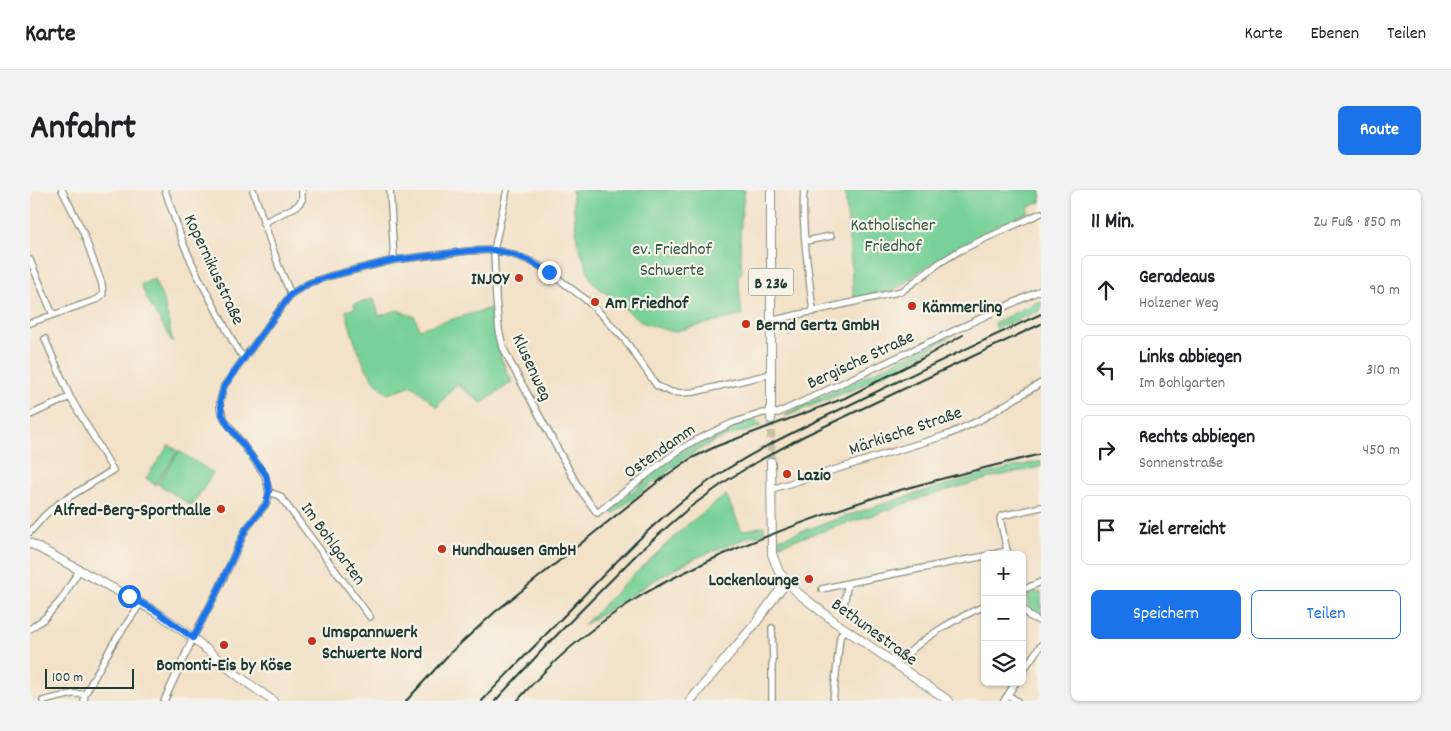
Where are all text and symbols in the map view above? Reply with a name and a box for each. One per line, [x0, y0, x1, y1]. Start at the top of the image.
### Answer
text: Karte [25, 18, 76, 52]
text: Karte [1245, 22, 1283, 47]
text: Ebenen [1311, 22, 1359, 47]
text: Teilen [1387, 22, 1426, 47]
text: Anfahrt [30, 105, 136, 155]
button: Route [1338, 106, 1421, 155]
text: 11 Min. [1091, 208, 1134, 238]
street label: Kopernikusstraße [176, 211, 249, 329]
text: Zu Fuß · 850 m [1314, 211, 1401, 234]
park label: Katholischer Friedhof [851, 214, 936, 260]
park label: ev. Friedhof Schwerte [632, 238, 712, 284]
route end [538, 261, 561, 284]
text: Geradeaus [1139, 265, 1215, 292]
place label: INJOY [471, 268, 510, 293]
road number: B 236 [748, 268, 794, 295]
marker: INJOY [513, 272, 525, 284]
icon: ahead [1092, 276, 1120, 304]
text: 90 m [1369, 279, 1400, 302]
place label: Am Friedhof [605, 292, 690, 317]
text: Holzener Weg [1139, 292, 1219, 315]
marker: Am Friedhof [589, 296, 601, 308]
place label: Kämmerling [922, 296, 1003, 321]
marker: Kämmerling [906, 300, 918, 312]
place label: Bernd Gertz GmbH [756, 314, 880, 339]
marker: Bernd Gertz GmbH [740, 318, 752, 330]
street label: Bergische Straße [803, 325, 919, 397]
street label: Klusenweg [504, 330, 557, 406]
text: Links abbiegen [1139, 345, 1242, 372]
icon: left [1092, 356, 1120, 384]
text: 310 m [1366, 359, 1400, 382]
text: Im Bohlgarten [1139, 372, 1225, 395]
street label: Märkische Straße [846, 401, 966, 463]
street label: Ostendamm [620, 418, 701, 486]
text: Rechts abbiegen [1139, 425, 1255, 452]
icon: right [1092, 436, 1120, 464]
text: 450 m [1363, 439, 1400, 462]
text: Sonnenstraße [1139, 452, 1223, 475]
place label: Lazio [797, 464, 831, 489]
marker: Lazio [781, 468, 793, 480]
street label: Im Bohlgarten [293, 498, 371, 591]
place label: Alfred-Berg-Sporthalle [53, 499, 211, 524]
marker: Alfred-Berg-Sporthalle [215, 503, 227, 515]
icon: arrive [1092, 516, 1120, 544]
text: Ziel erreicht [1139, 517, 1226, 544]
place label: Hundhausen GmbH [452, 539, 577, 564]
marker: Hundhausen GmbH [436, 543, 448, 555]
map controls [981, 551, 1026, 686]
button: + [981, 551, 1026, 596]
place label: Lockenlounge [709, 569, 799, 594]
marker: Lockenlounge [803, 573, 815, 585]
route start [118, 585, 141, 608]
button: Speichern [1091, 590, 1241, 639]
button: Teilen [1251, 590, 1401, 639]
street label: Bethunestraße [825, 593, 922, 673]
button: − [981, 596, 1026, 641]
place label: Umspannwerk Schwerte Nord [322, 621, 422, 667]
marker: Umspannwerk Schwerte Nord [306, 635, 318, 647]
marker: Bomonti-Eis by Köse [218, 639, 230, 651]
button: layers [981, 641, 1026, 686]
place label: Bomonti-Eis by Köse [156, 654, 292, 679]
scale bar [45, 666, 134, 689]
text: 100 m [52, 668, 83, 688]

